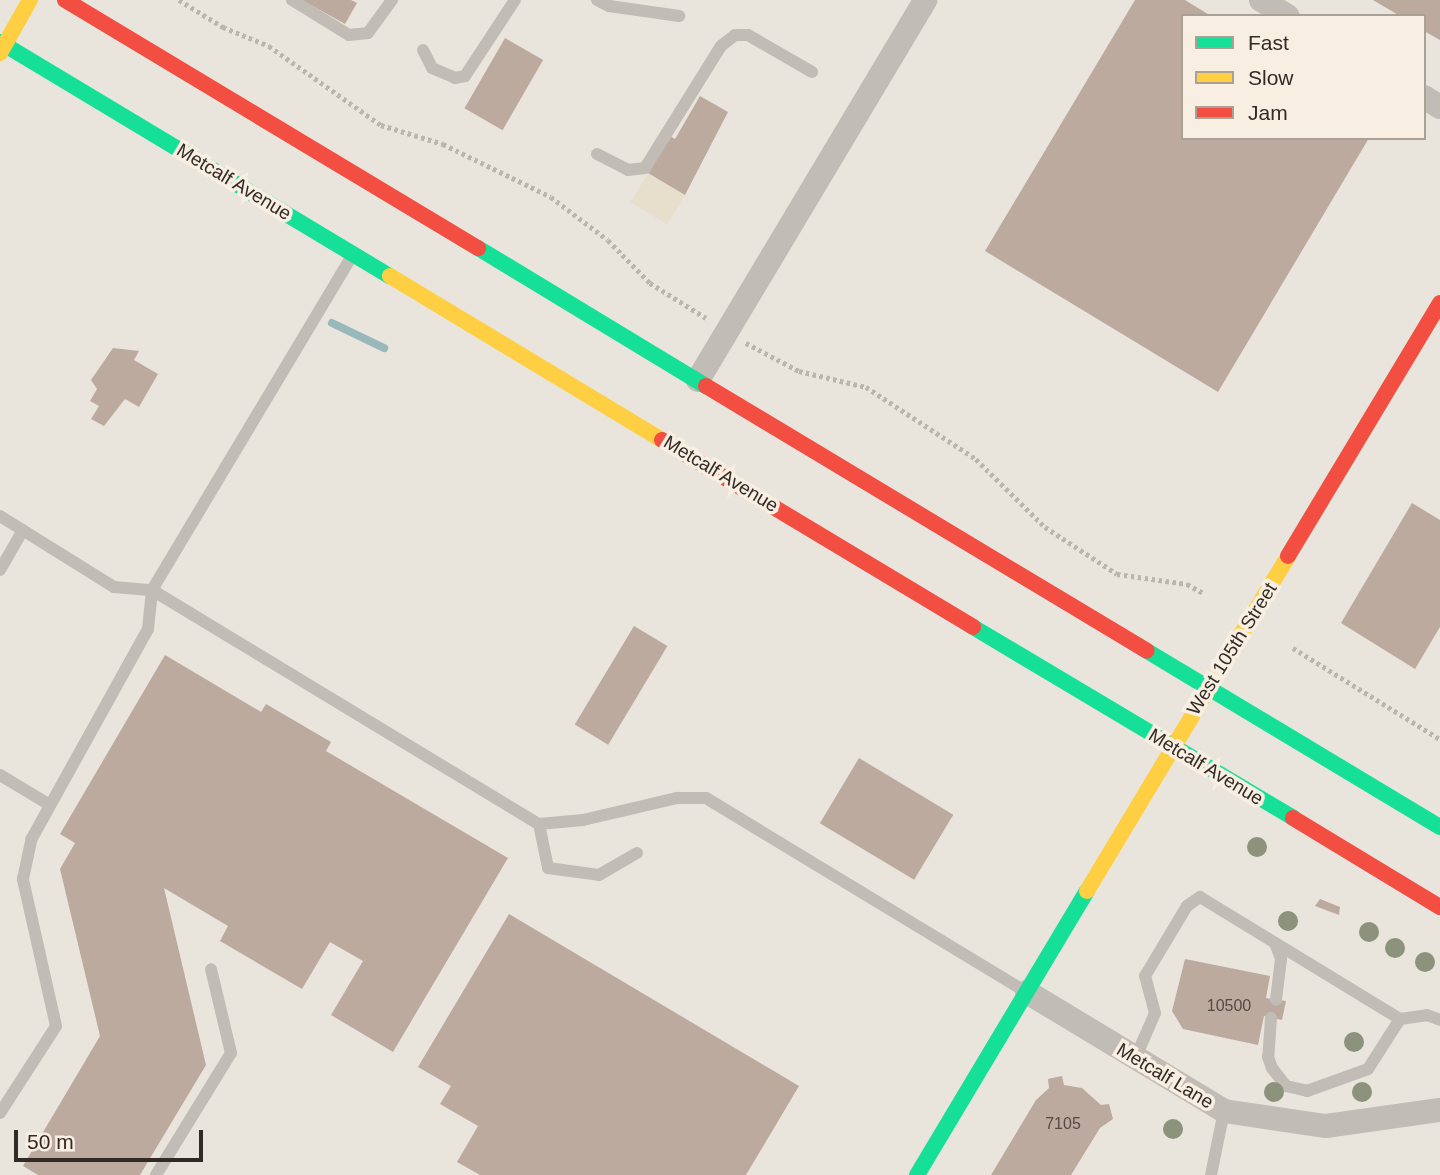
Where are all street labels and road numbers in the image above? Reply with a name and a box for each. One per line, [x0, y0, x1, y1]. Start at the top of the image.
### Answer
street label: Metcalf Avenue [172, 139, 296, 225]
street label: Metcalf Avenue [659, 431, 783, 517]
street label: West 105th Street [1182, 579, 1282, 719]
street label: Metcalf Avenue [1144, 724, 1268, 810]
street label: Metcalf Lane [1113, 1038, 1217, 1114]

